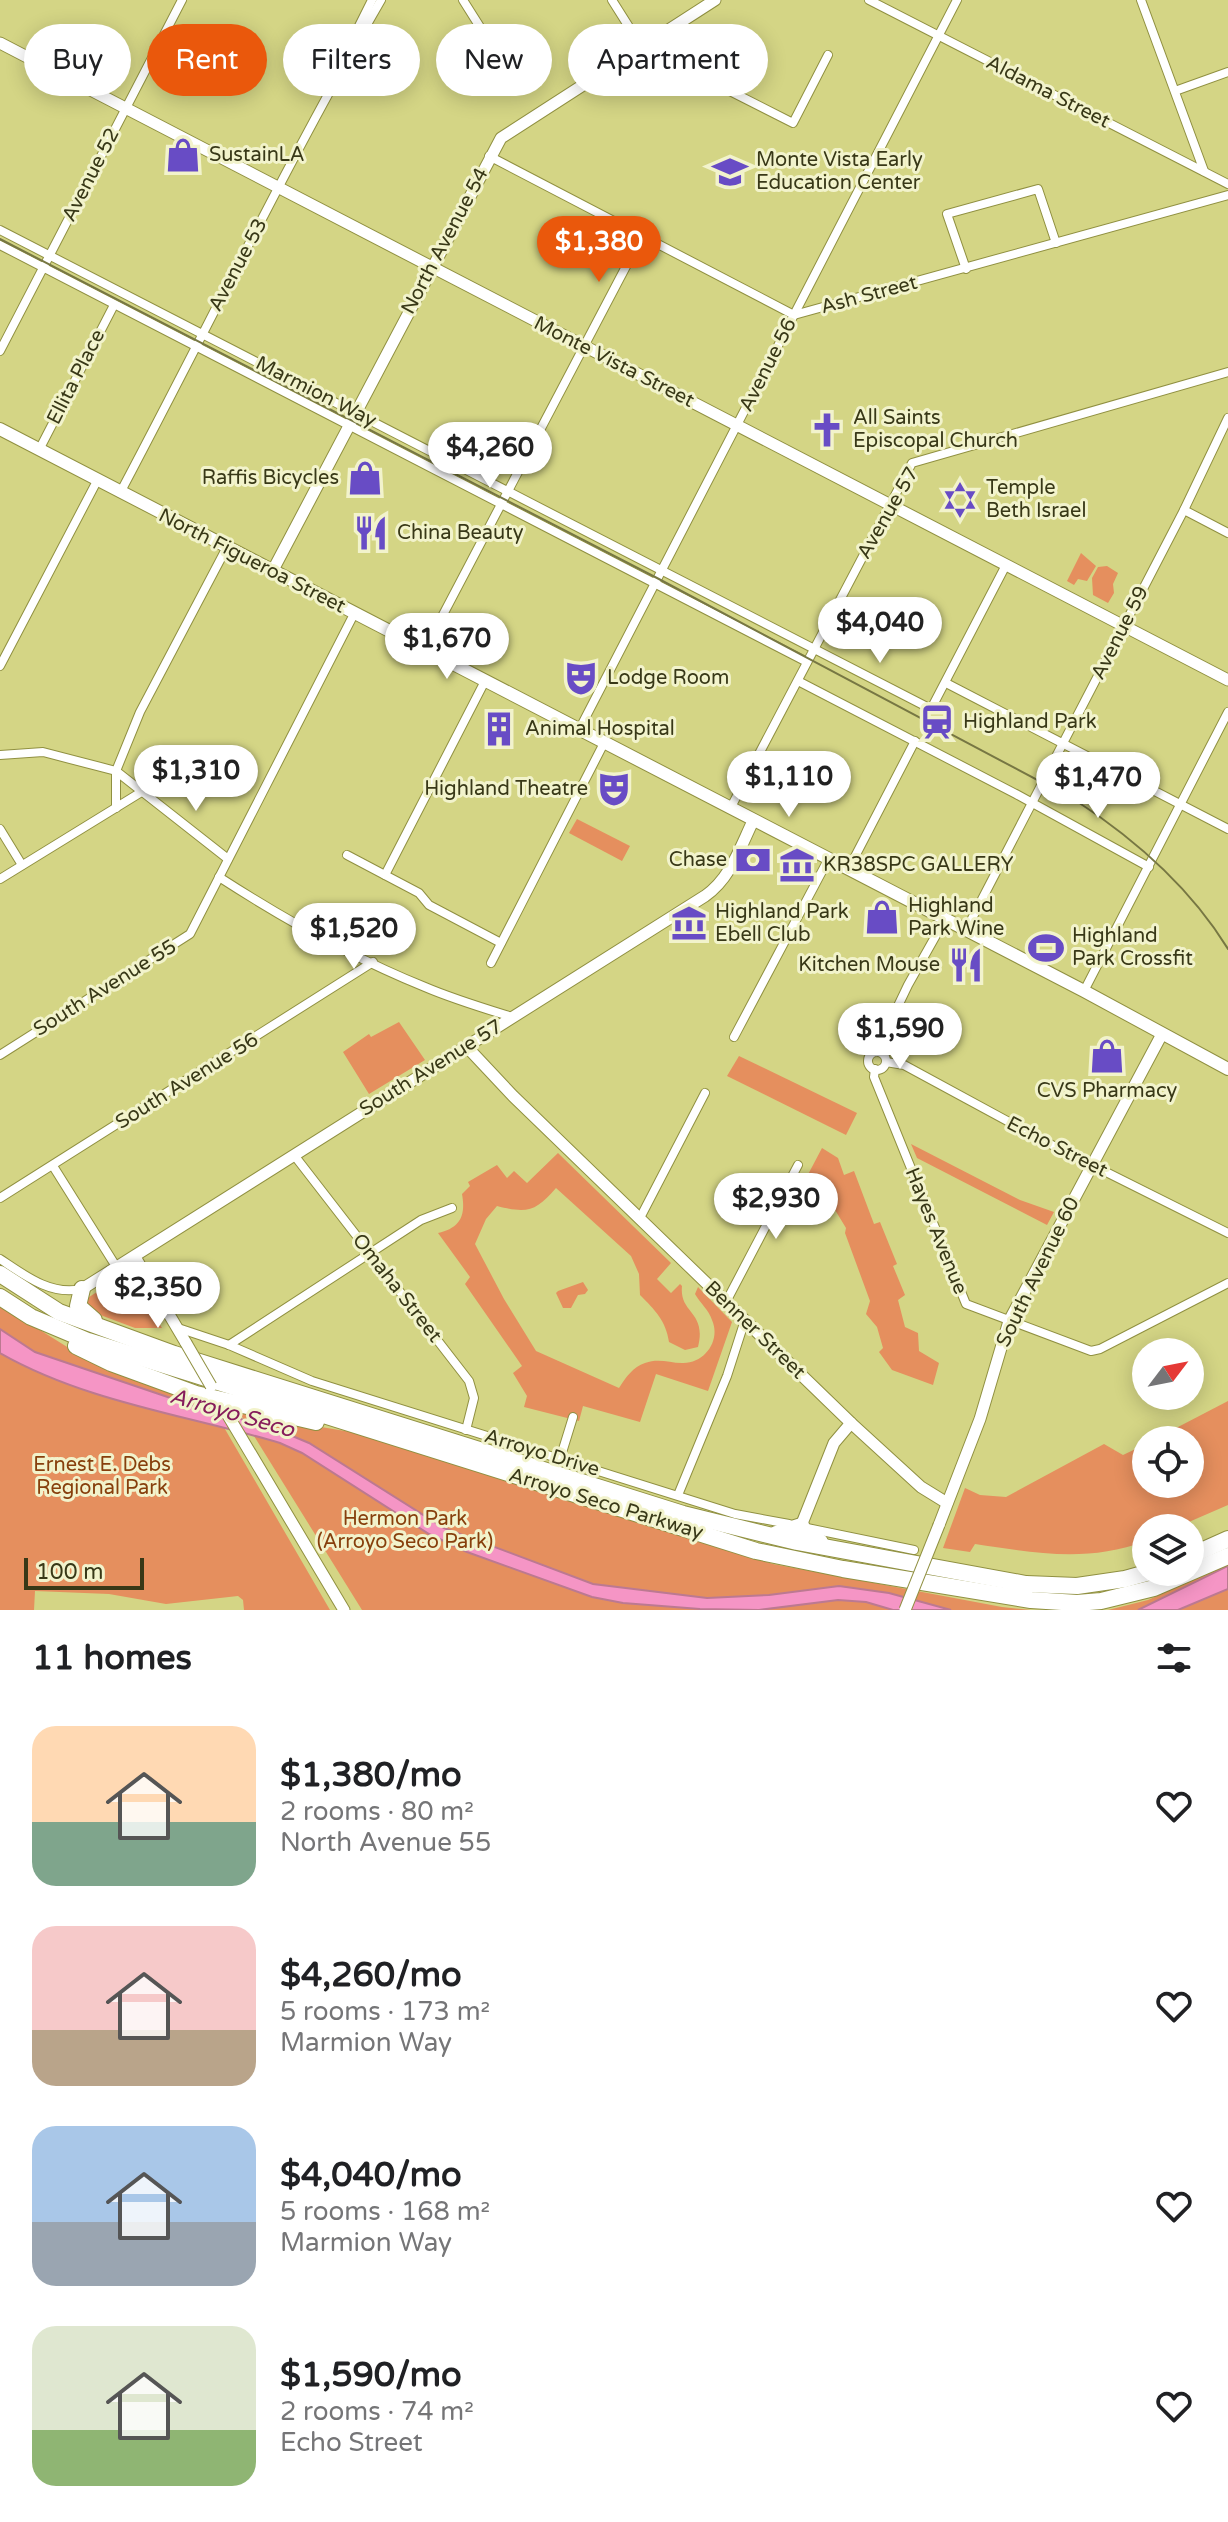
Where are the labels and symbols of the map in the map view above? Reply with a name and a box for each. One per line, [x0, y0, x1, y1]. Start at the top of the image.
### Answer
street label: Aldama Street [982, 51, 1114, 134]
street label: Avenue 52 [57, 124, 125, 226]
shop icon: SustainLA [164, 136, 202, 174]
place label: SustainLA [209, 143, 305, 167]
place label: Monte Vista Early Education Center [756, 148, 923, 195]
school or university icon: Monte Vista Early Education Center [711, 153, 749, 191]
street label: North Avenue 54 [396, 164, 494, 318]
street label: Avenue 53 [203, 214, 273, 316]
pin: $1,380 [534, 216, 664, 284]
street label: Ash Street [818, 270, 920, 319]
street label: Monte Vista Street [530, 311, 698, 413]
street label: Avenue 56 [734, 314, 802, 416]
street label: Ellita Place [42, 326, 110, 428]
street label: Marmion Way [252, 351, 381, 433]
place label: All Saints Episcopal Church [853, 406, 1018, 453]
church icon: All Saints Episcopal Church [808, 411, 846, 449]
pin: $4,260 [425, 422, 555, 490]
shop icon: Raffis Bicycles [346, 459, 384, 497]
street label: Avenue 57 [852, 463, 924, 563]
place label: Raffis Bicycles [202, 466, 339, 490]
place label: Temple Beth Israel [986, 476, 1086, 523]
synagogue icon: Temple Beth Israel [941, 481, 979, 519]
street label: North Figueroa Street [154, 503, 350, 619]
restaurant icon: China Beauty [352, 514, 390, 552]
place label: China Beauty [397, 521, 524, 545]
street label: Avenue 59 [1086, 582, 1154, 684]
pin: $4,040 [815, 597, 945, 665]
pin: $1,670 [382, 613, 512, 681]
theatre icon: Lodge Room [562, 659, 600, 697]
place label: Lodge Room [607, 666, 729, 690]
station icon: Highland Park [918, 703, 956, 741]
building icon: Animal Hospital [480, 710, 518, 748]
place label: Highland Park [963, 710, 1097, 734]
place label: Animal Hospital [525, 717, 675, 741]
pin: $1,310 [131, 745, 261, 813]
pin: $1,110 [724, 751, 854, 819]
pin: $1,470 [1033, 752, 1163, 820]
theatre icon: Highland Theatre [595, 770, 633, 808]
place label: Highland Theatre [424, 777, 588, 801]
bank icon: Chase [734, 841, 772, 879]
museum icon: KR38SPC GALLERY [778, 846, 816, 884]
place label: Chase [669, 848, 727, 872]
place label: KR38SPC GALLERY [823, 853, 1014, 877]
place label: Highland Park Wine [908, 894, 1004, 941]
shop icon: Highland Park Wine [863, 898, 901, 936]
place label: Highland Park Ebell Club [715, 900, 849, 947]
pin: $1,520 [289, 903, 419, 971]
museum icon: Highland Park Ebell Club [670, 904, 708, 942]
place label: Highland Park Crossfit [1072, 924, 1193, 971]
sports icon: Highland Park Crossfit [1027, 929, 1065, 967]
street label: South Avenue 55 [29, 934, 181, 1042]
restaurant icon: Kitchen Mouse [947, 946, 985, 984]
place label: Kitchen Mouse [798, 953, 940, 977]
pin: $1,590 [835, 1003, 965, 1071]
street label: South Avenue 57 [355, 1014, 507, 1122]
street label: South Avenue 56 [111, 1027, 263, 1135]
shop icon: CVS Pharmacy [1088, 1037, 1126, 1075]
place label: CVS Pharmacy [1037, 1079, 1178, 1103]
street label: Echo Street [1003, 1111, 1112, 1183]
street label: Hayes Avenue [900, 1164, 972, 1298]
pin: $2,930 [711, 1173, 841, 1241]
street label: South Avenue 60 [991, 1193, 1085, 1351]
street label: Omaha Street [347, 1229, 447, 1347]
pin: $2,350 [93, 1262, 223, 1330]
street label: Benner Street [700, 1276, 811, 1384]
north arrow [1132, 1338, 1204, 1410]
water label: Arroyo Seco [167, 1383, 299, 1444]
street label: Arroyo Drive [482, 1424, 602, 1482]
park label: Ernest E. Debs Regional Park [33, 1453, 171, 1500]
street label: Arroyo Seco Parkway [506, 1463, 706, 1545]
park label: Hermon Park (Arroyo Seco Park) [317, 1507, 493, 1554]
scale bar [24, 1554, 144, 1590]

